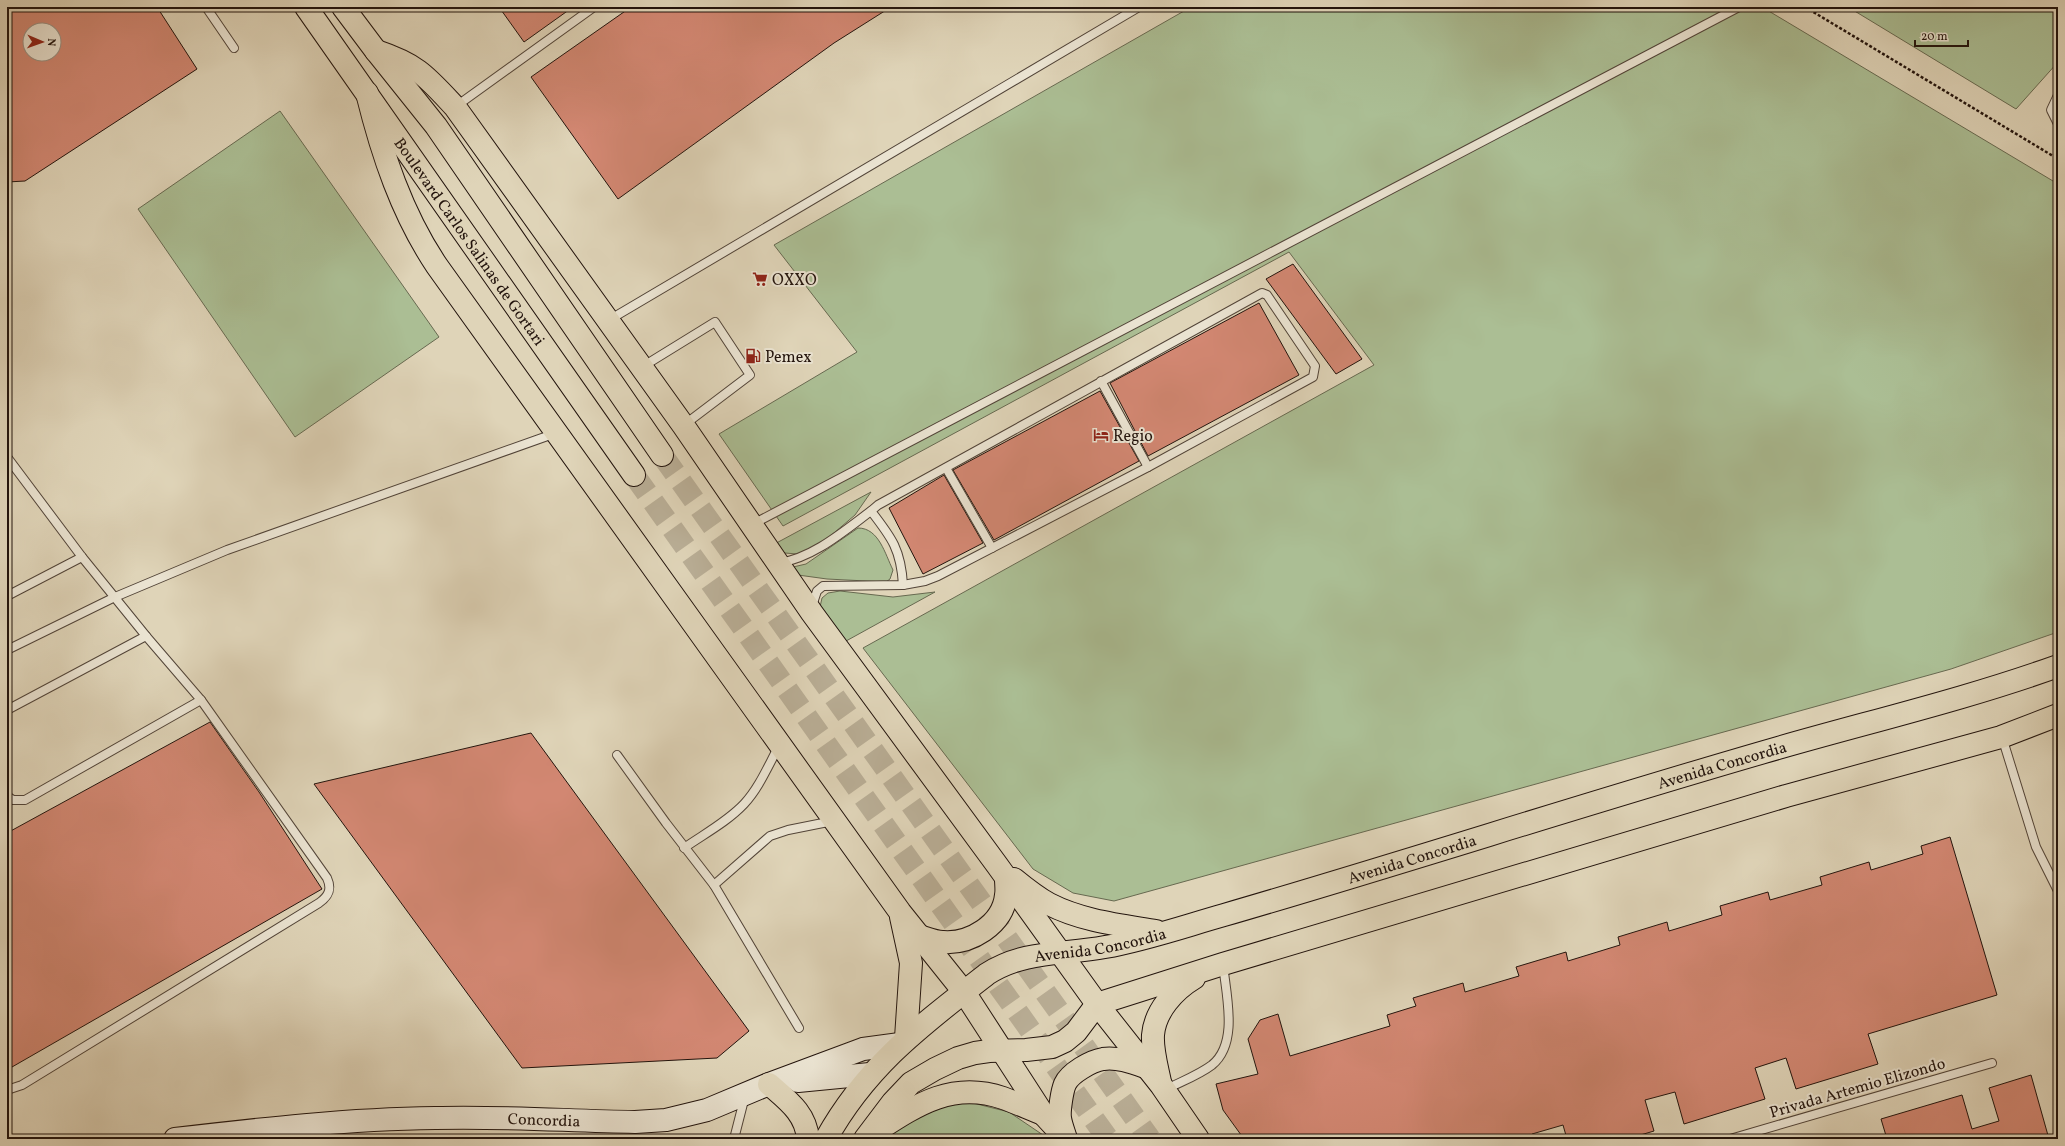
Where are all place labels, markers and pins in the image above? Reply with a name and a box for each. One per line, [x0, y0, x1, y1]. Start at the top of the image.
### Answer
supermarket icon: OXXO [751, 270, 769, 288]
place label: OXXO [772, 270, 817, 292]
fuel station icon: Pemex [744, 347, 762, 365]
place label: Pemex [765, 347, 812, 369]
hotel icon: Regio [1092, 426, 1110, 444]
place label: Regio [1113, 426, 1153, 448]

